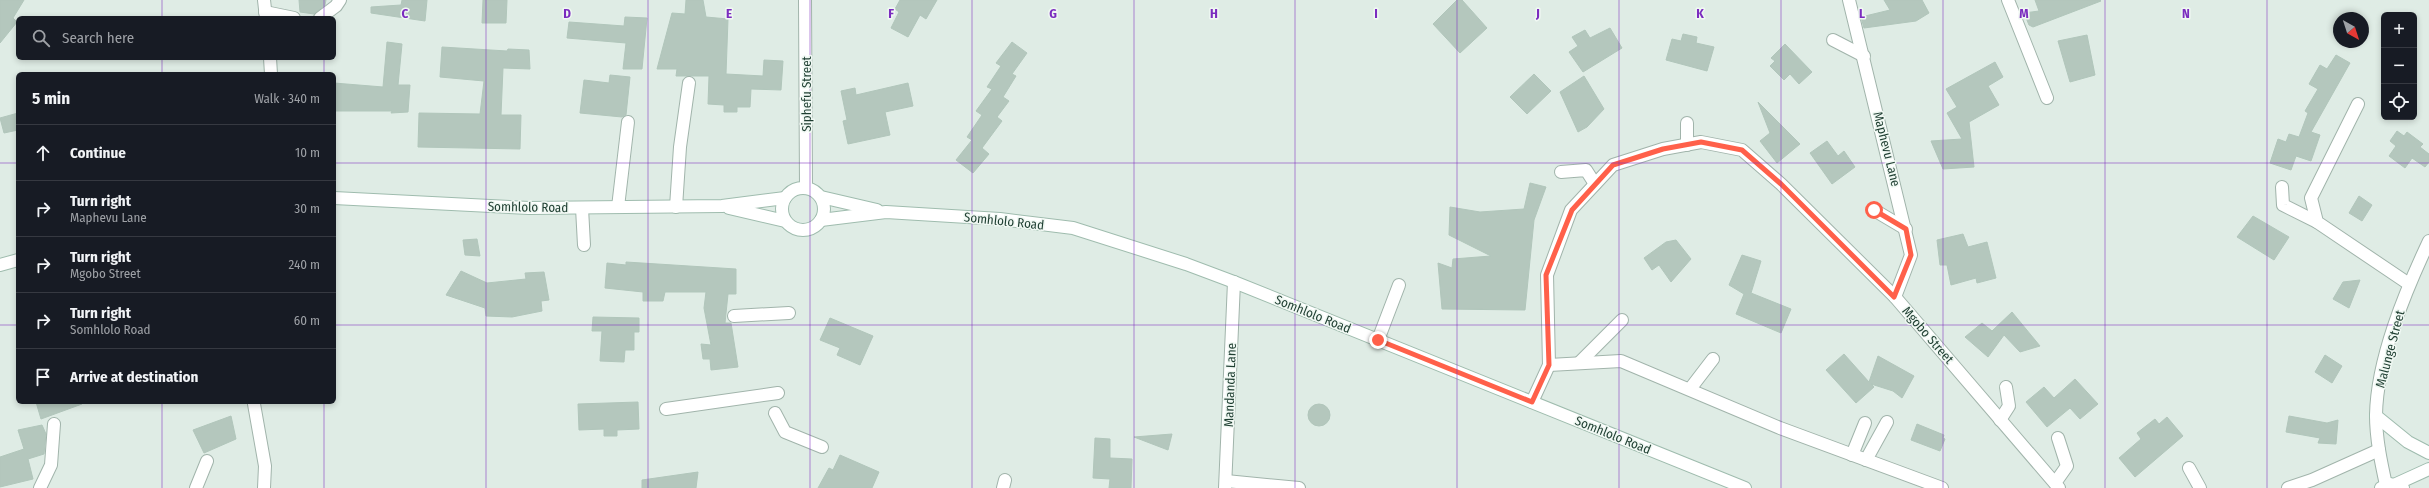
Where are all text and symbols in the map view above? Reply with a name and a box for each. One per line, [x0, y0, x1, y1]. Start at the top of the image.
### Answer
text: C [402, 6, 409, 21]
text: D [563, 6, 571, 21]
text: E [726, 6, 732, 21]
text: F [888, 6, 894, 21]
text: G [1049, 6, 1057, 21]
text: H [1210, 6, 1218, 21]
text: I [1374, 6, 1378, 21]
text: J [1535, 6, 1540, 21]
text: K [1696, 6, 1704, 21]
text: L [1859, 6, 1865, 21]
text: M [2019, 6, 2029, 21]
text: N [2182, 6, 2190, 21]
north arrow [2333, 12, 2369, 48]
map controls [2381, 12, 2417, 120]
button: + [2381, 12, 2417, 48]
search box [16, 16, 336, 60]
icon: search [30, 27, 52, 49]
text: Search here [62, 29, 134, 47]
button: − [2381, 48, 2417, 84]
street label: Siphefu Street [799, 55, 814, 132]
button: locate [2381, 84, 2417, 120]
text: 5 min [32, 88, 70, 109]
text: Walk · 340 m [254, 91, 320, 106]
street label: Maphevu Lane [1870, 110, 1904, 188]
icon: ahead [32, 142, 54, 164]
text: Continue [70, 144, 126, 162]
text: 10 m [295, 145, 320, 160]
text: Turn right [70, 192, 131, 210]
icon: right [32, 198, 54, 220]
street label: Somhlolo Road [488, 199, 568, 215]
text: 30 m [294, 201, 320, 216]
route start [1865, 201, 1883, 219]
street label: Somhlolo Road [963, 209, 1045, 233]
text: Maphevu Lane [70, 210, 147, 225]
text: Turn right [70, 248, 131, 266]
icon: right [32, 254, 54, 276]
text: 240 m [288, 257, 320, 272]
text: Mgobo Street [70, 266, 141, 281]
street label: Somhlolo Road [1273, 292, 1353, 336]
street label: Mgobo Street [1899, 303, 1957, 367]
text: Turn right [70, 304, 131, 322]
street label: Malunge Street [2372, 308, 2408, 390]
icon: right [32, 310, 54, 332]
text: 60 m [294, 313, 320, 328]
text: Somhlolo Road [70, 322, 151, 337]
route end [1369, 331, 1387, 349]
street label: Mandanda Lane [1221, 343, 1239, 427]
icon: arrive [32, 366, 54, 388]
text: Arrive at destination [70, 368, 198, 386]
street label: Somhlolo Road [1573, 413, 1653, 457]

